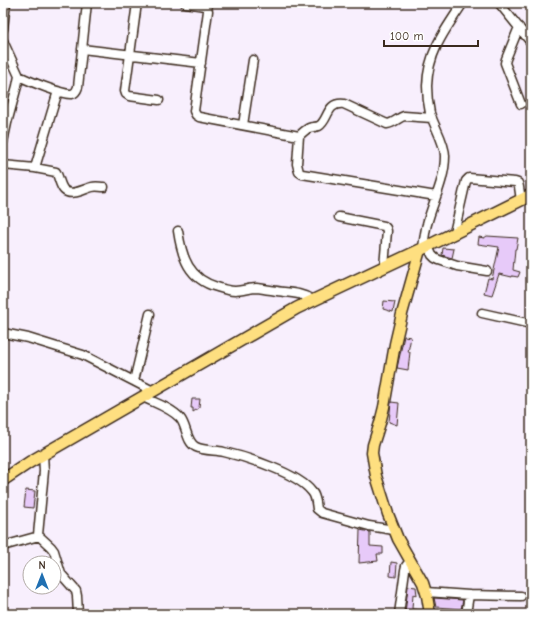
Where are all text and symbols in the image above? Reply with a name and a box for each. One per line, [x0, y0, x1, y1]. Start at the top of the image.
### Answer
scale bar [384, 22, 478, 48]
text: 100 m [390, 29, 423, 43]
north arrow [22, 555, 62, 595]
text: N [38, 559, 46, 572]

